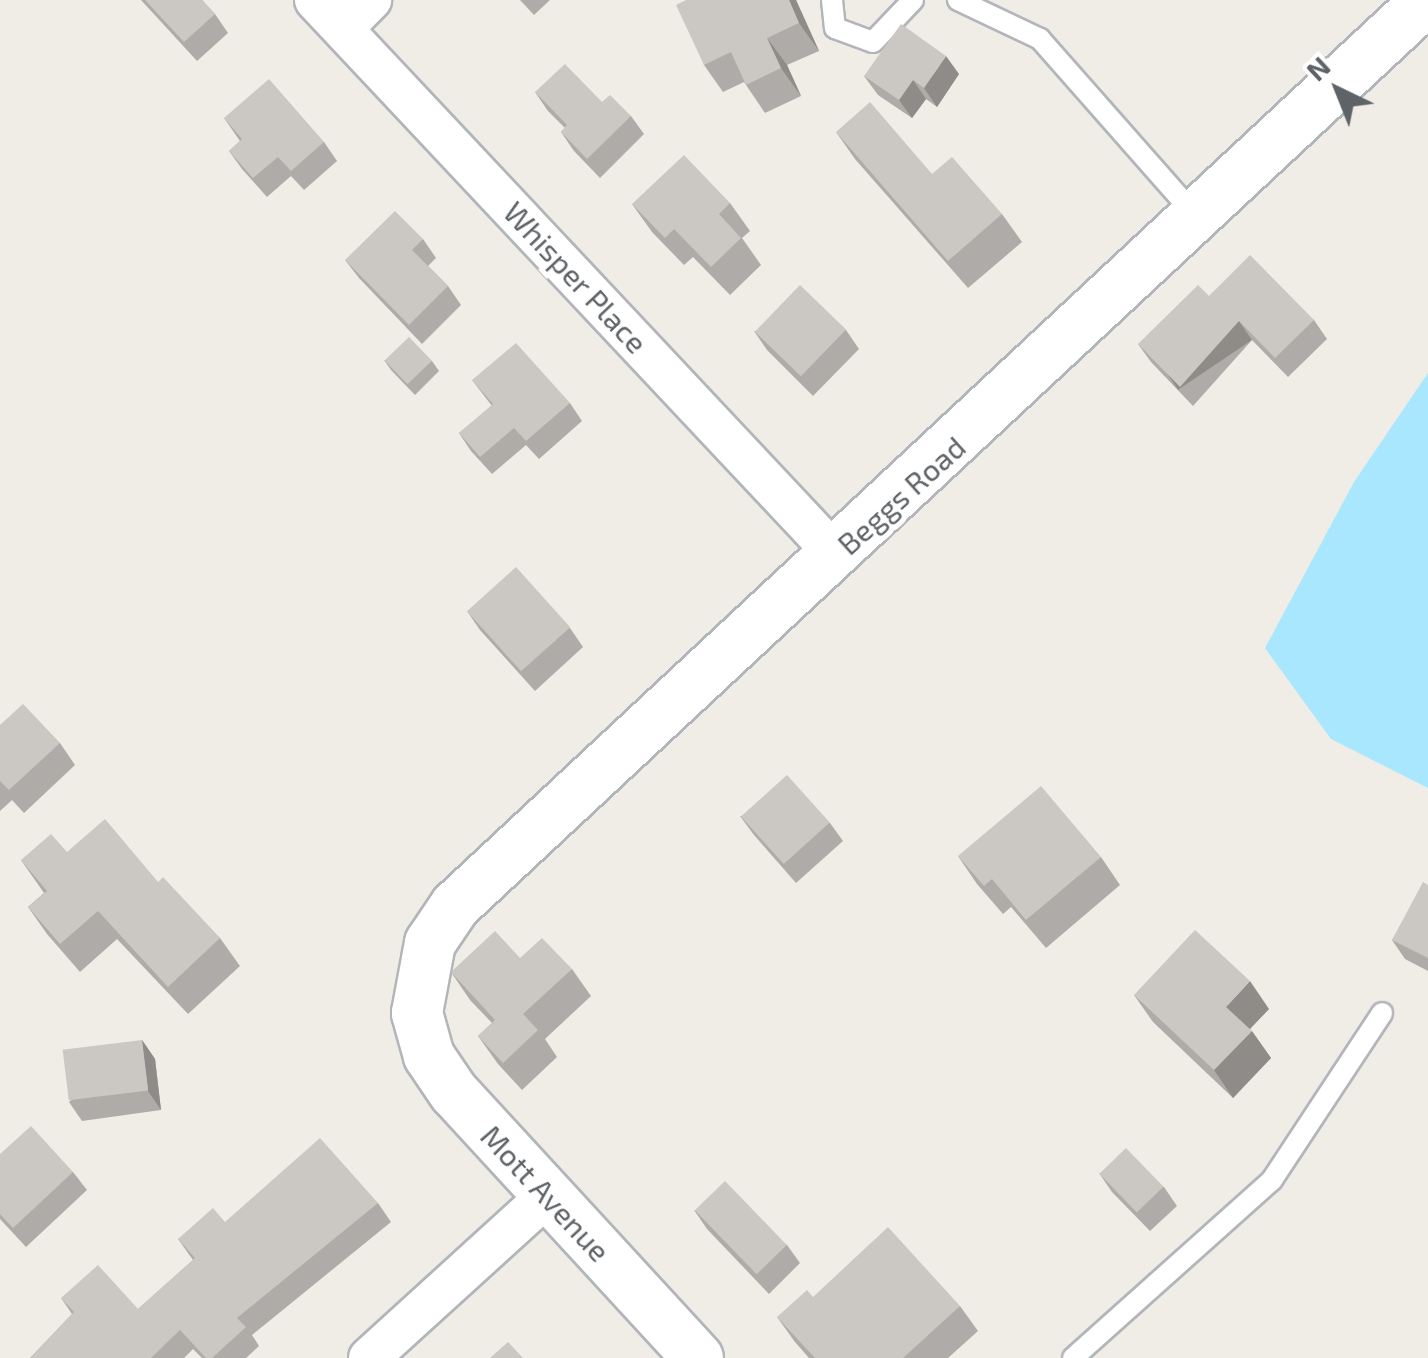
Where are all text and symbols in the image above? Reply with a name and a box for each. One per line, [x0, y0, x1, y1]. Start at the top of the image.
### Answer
north arrow [1288, 40, 1388, 140]
text: N [1299, 49, 1337, 87]
street label: Whisper Place [497, 194, 655, 360]
street label: Beggs Road [830, 428, 972, 562]
street label: Mott Avenue [474, 1117, 618, 1269]

